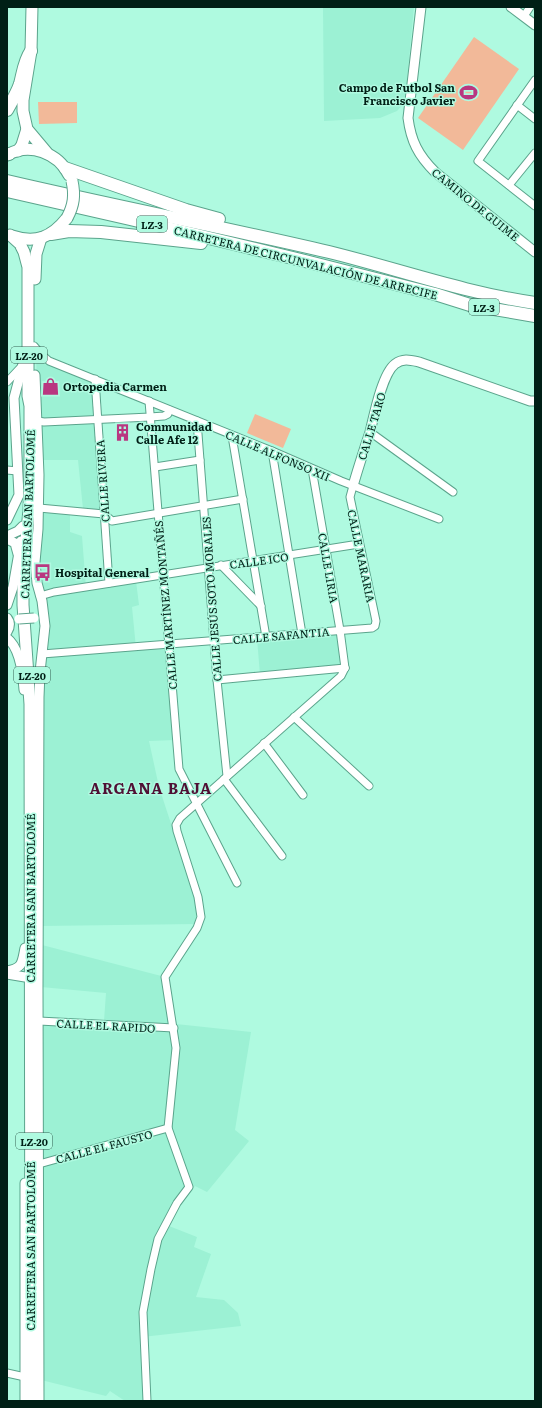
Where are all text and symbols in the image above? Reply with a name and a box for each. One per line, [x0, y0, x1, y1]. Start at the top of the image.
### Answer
place label: Campo de Futbol San Francisco Javier [339, 79, 455, 108]
sports icon: Campo de Futbol San Francisco Javier [458, 83, 478, 103]
street label: CAMINO DE GUIME [429, 164, 523, 244]
road number: LZ-3 [137, 216, 167, 232]
street label: CARRETERA DE CIRCUNVALACIÓN DE ARRECIFE [173, 221, 439, 303]
road number: LZ-3 [469, 299, 499, 315]
road number: LZ-20 [11, 347, 47, 363]
shop icon: Ortopedia Carmen [40, 376, 60, 396]
place label: Ortopedia Carmen [63, 378, 167, 394]
street label: CALLE TARO [353, 390, 389, 462]
place label: Communidad Calle Afe 12 [136, 418, 212, 447]
building icon: Communidad Calle Afe 12 [113, 422, 133, 442]
street label: CALLE ALFONSO XII [223, 426, 333, 484]
street label: CARRETERA SAN BARTOLOMÉ [16, 429, 38, 599]
street label: CALLE RIVERA [91, 439, 113, 523]
street label: CALLE MARARIA [344, 508, 380, 604]
street label: CALLE JESÚS SOTO MORALES [197, 516, 225, 682]
street label: CALLE MARTÍNEZ MONTAÑÉS [150, 520, 180, 690]
street label: CALLE LIRIA [315, 532, 343, 604]
street label: CALLE ICO [229, 548, 289, 572]
bus stop icon: Hospital General [32, 562, 52, 582]
place label: Hospital General [55, 564, 149, 580]
street label: CALLE SAFANTIA [232, 623, 330, 647]
road number: LZ-20 [14, 667, 50, 683]
district label: ARGANA BAJA [90, 776, 212, 799]
street label: CARRETERA SAN BARTOLOMÉ [22, 813, 38, 983]
street label: CALLE EL RAPIDO [56, 1014, 156, 1036]
street label: CALLE EL FAUSTO [54, 1125, 154, 1167]
road number: LZ-20 [16, 1133, 52, 1149]
street label: CARRETERA SAN BARTOLOMÉ [22, 1161, 38, 1331]

